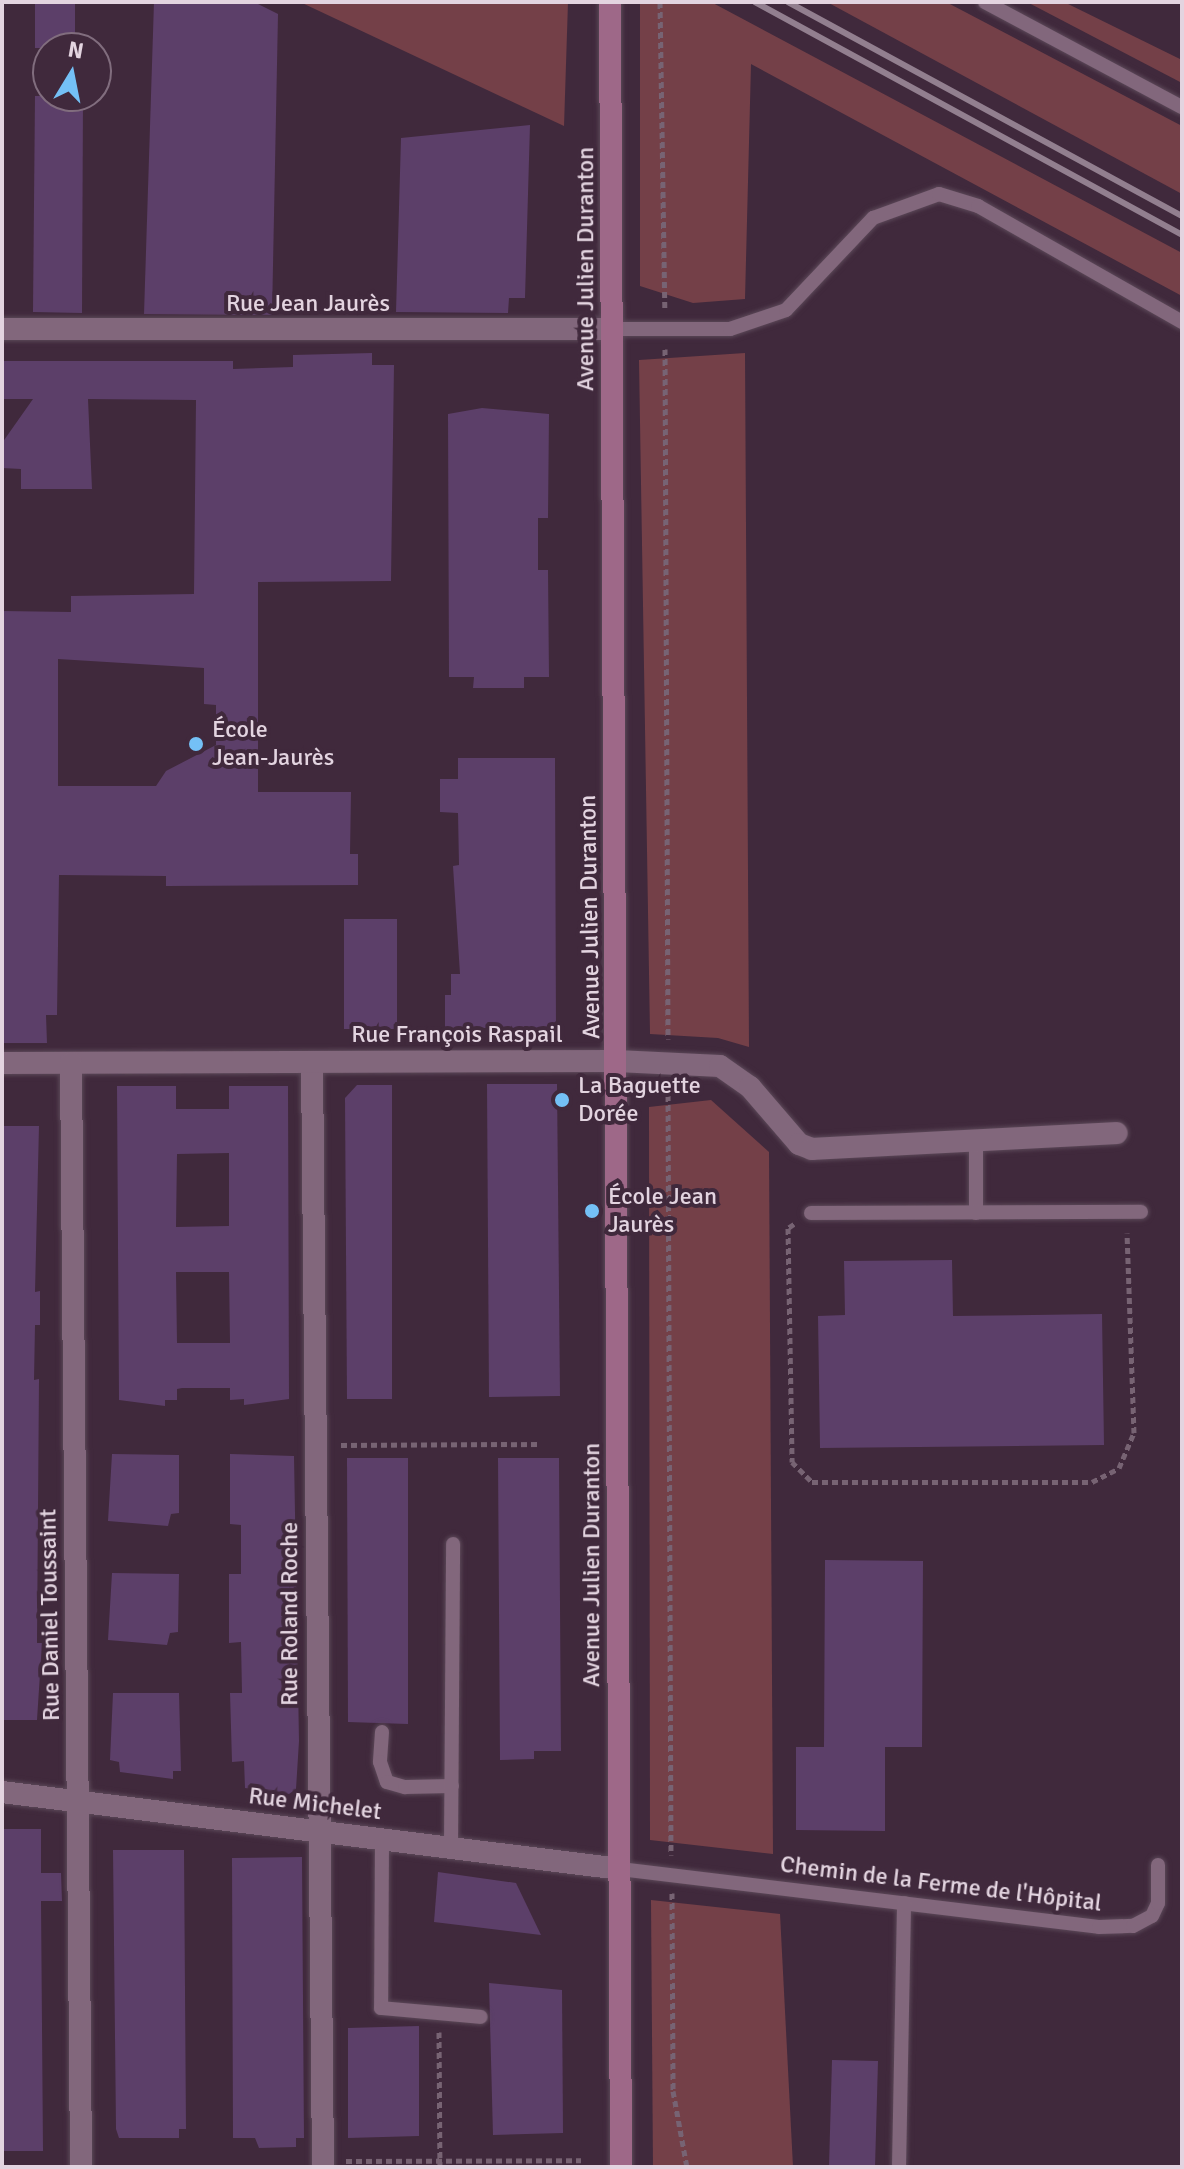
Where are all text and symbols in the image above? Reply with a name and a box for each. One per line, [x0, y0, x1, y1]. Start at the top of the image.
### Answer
north arrow [32, 32, 112, 112]
text: N [66, 35, 86, 64]
street label: Avenue Julien Duranton [572, 147, 600, 391]
street label: Rue Jean Jaurès [226, 290, 390, 318]
place label: École Jean-Jaurès [212, 716, 334, 772]
marker: École Jean-Jaurès [187, 735, 205, 753]
street label: Avenue Julien Duranton [573, 795, 607, 1039]
street label: Rue François Raspail [351, 1021, 563, 1049]
place label: La Baguette Dorée [578, 1072, 701, 1128]
marker: La Baguette Dorée [553, 1091, 571, 1109]
place label: École Jean Jaurès [608, 1183, 717, 1239]
marker: École Jean Jaurès [583, 1202, 601, 1220]
street label: Avenue Julien Duranton [578, 1443, 606, 1687]
street label: Rue Daniel Toussaint [34, 1509, 66, 1721]
street label: Rue Roland Roche [276, 1522, 304, 1706]
street label: Rue Michelet [247, 1782, 383, 1826]
street label: Chemin de la Ferme de l'Hôpital [779, 1850, 1103, 1918]

